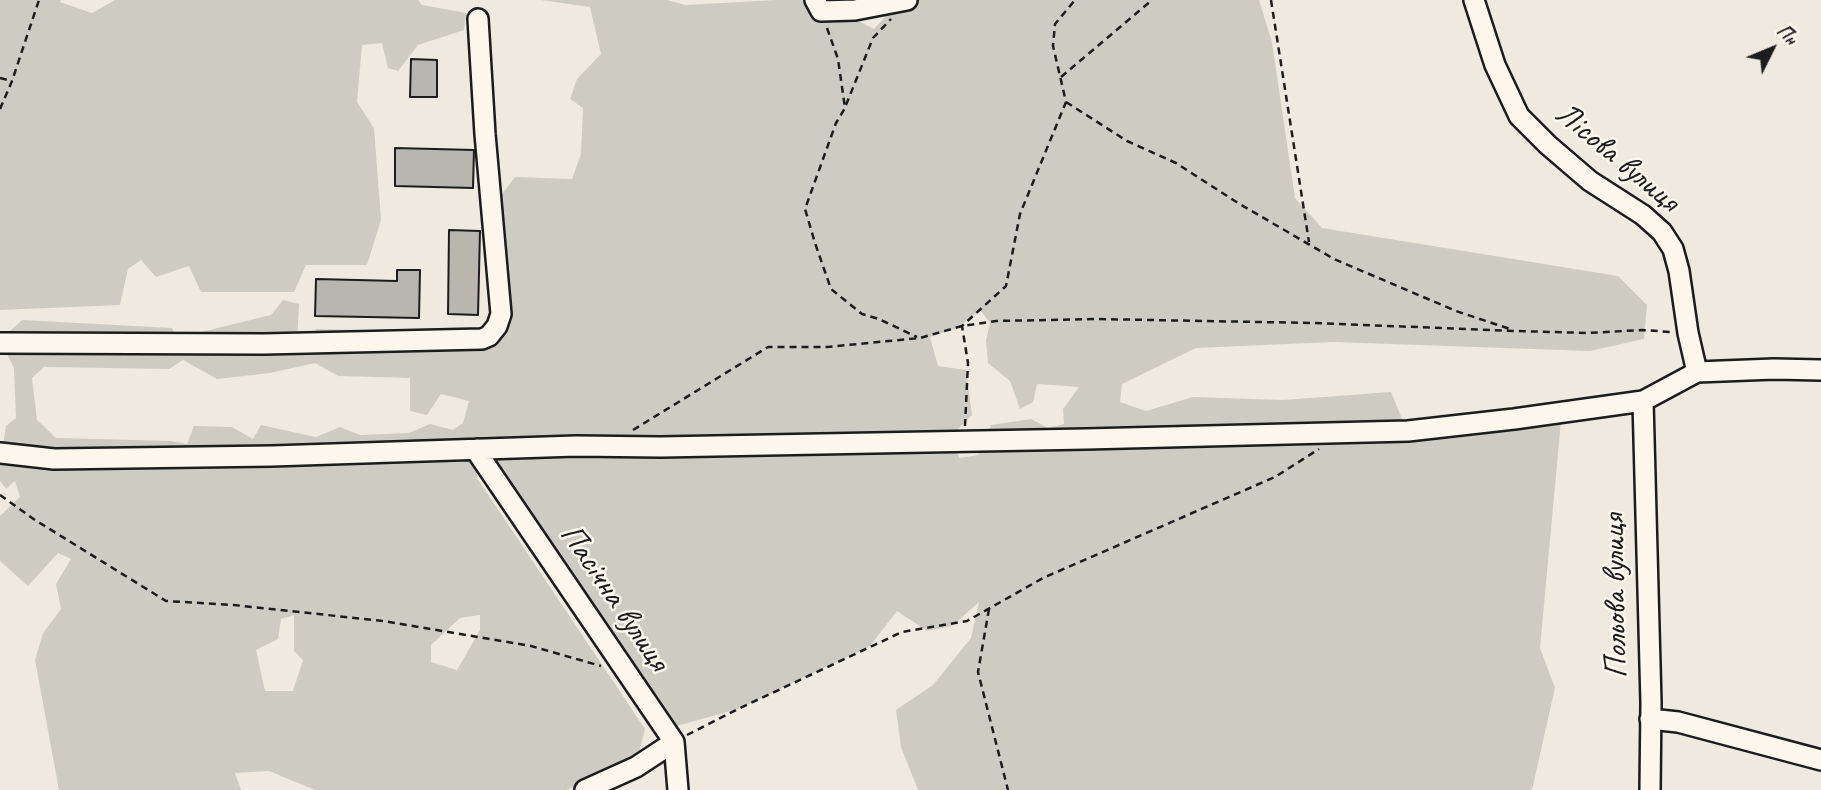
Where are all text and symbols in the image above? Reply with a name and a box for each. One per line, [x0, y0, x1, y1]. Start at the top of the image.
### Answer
north arrow [1737, 14, 1807, 84]
text: Пн [1772, 19, 1803, 50]
street label: Лісова вулиця [1547, 95, 1687, 221]
street label: Польова вулиця [1595, 513, 1637, 679]
street label: Пасічна вулиця [550, 517, 678, 679]

